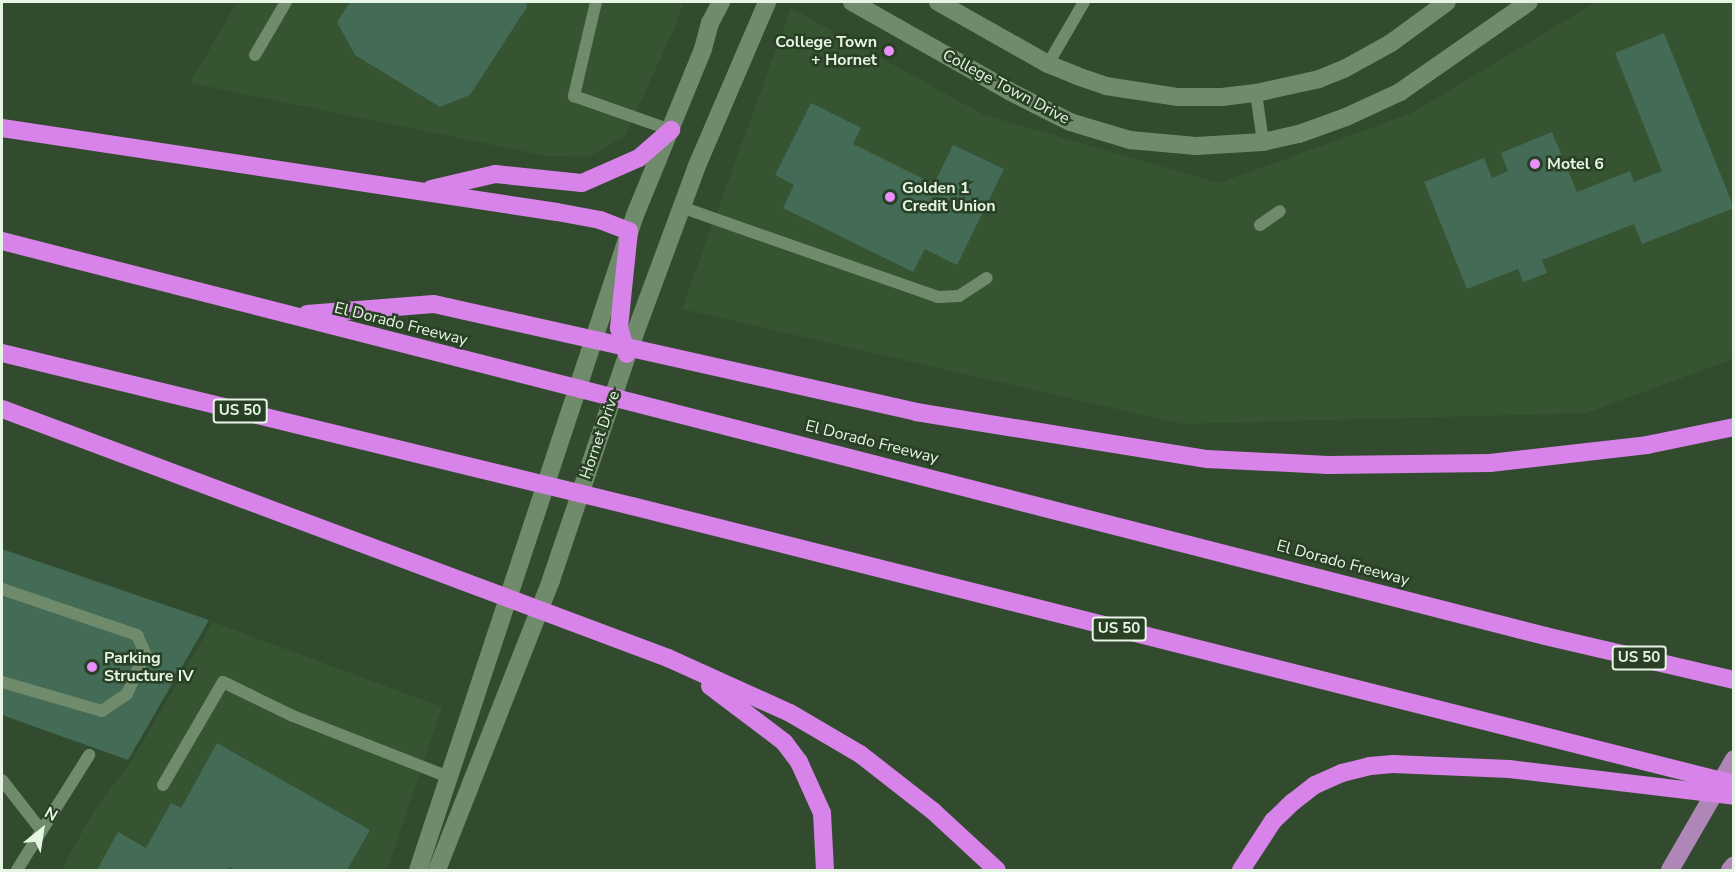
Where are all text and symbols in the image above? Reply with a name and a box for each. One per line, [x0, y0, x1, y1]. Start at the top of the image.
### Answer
place label: College Town + Hornet [775, 32, 877, 70]
marker: College Town + Hornet [882, 44, 896, 58]
street label: College Town Drive [939, 45, 1073, 129]
place label: Motel 6 [1547, 154, 1604, 174]
marker: Motel 6 [1528, 157, 1542, 171]
place label: Golden 1 Credit Union [902, 178, 996, 216]
marker: Golden 1 Credit Union [883, 190, 897, 204]
street label: El Dorado Freeway [332, 298, 470, 350]
street label: Hornet Drive [576, 388, 624, 482]
road number: US 50 [212, 399, 268, 423]
street label: El Dorado Freeway [803, 416, 941, 468]
street label: El Dorado Freeway [1275, 536, 1411, 590]
road number: US 50 [1090, 617, 1148, 641]
road number: US 50 [1610, 646, 1668, 670]
place label: Parking Structure IV [104, 648, 194, 686]
marker: Parking Structure IV [85, 660, 99, 674]
north arrow [12, 800, 72, 860]
text: N [40, 802, 62, 827]

